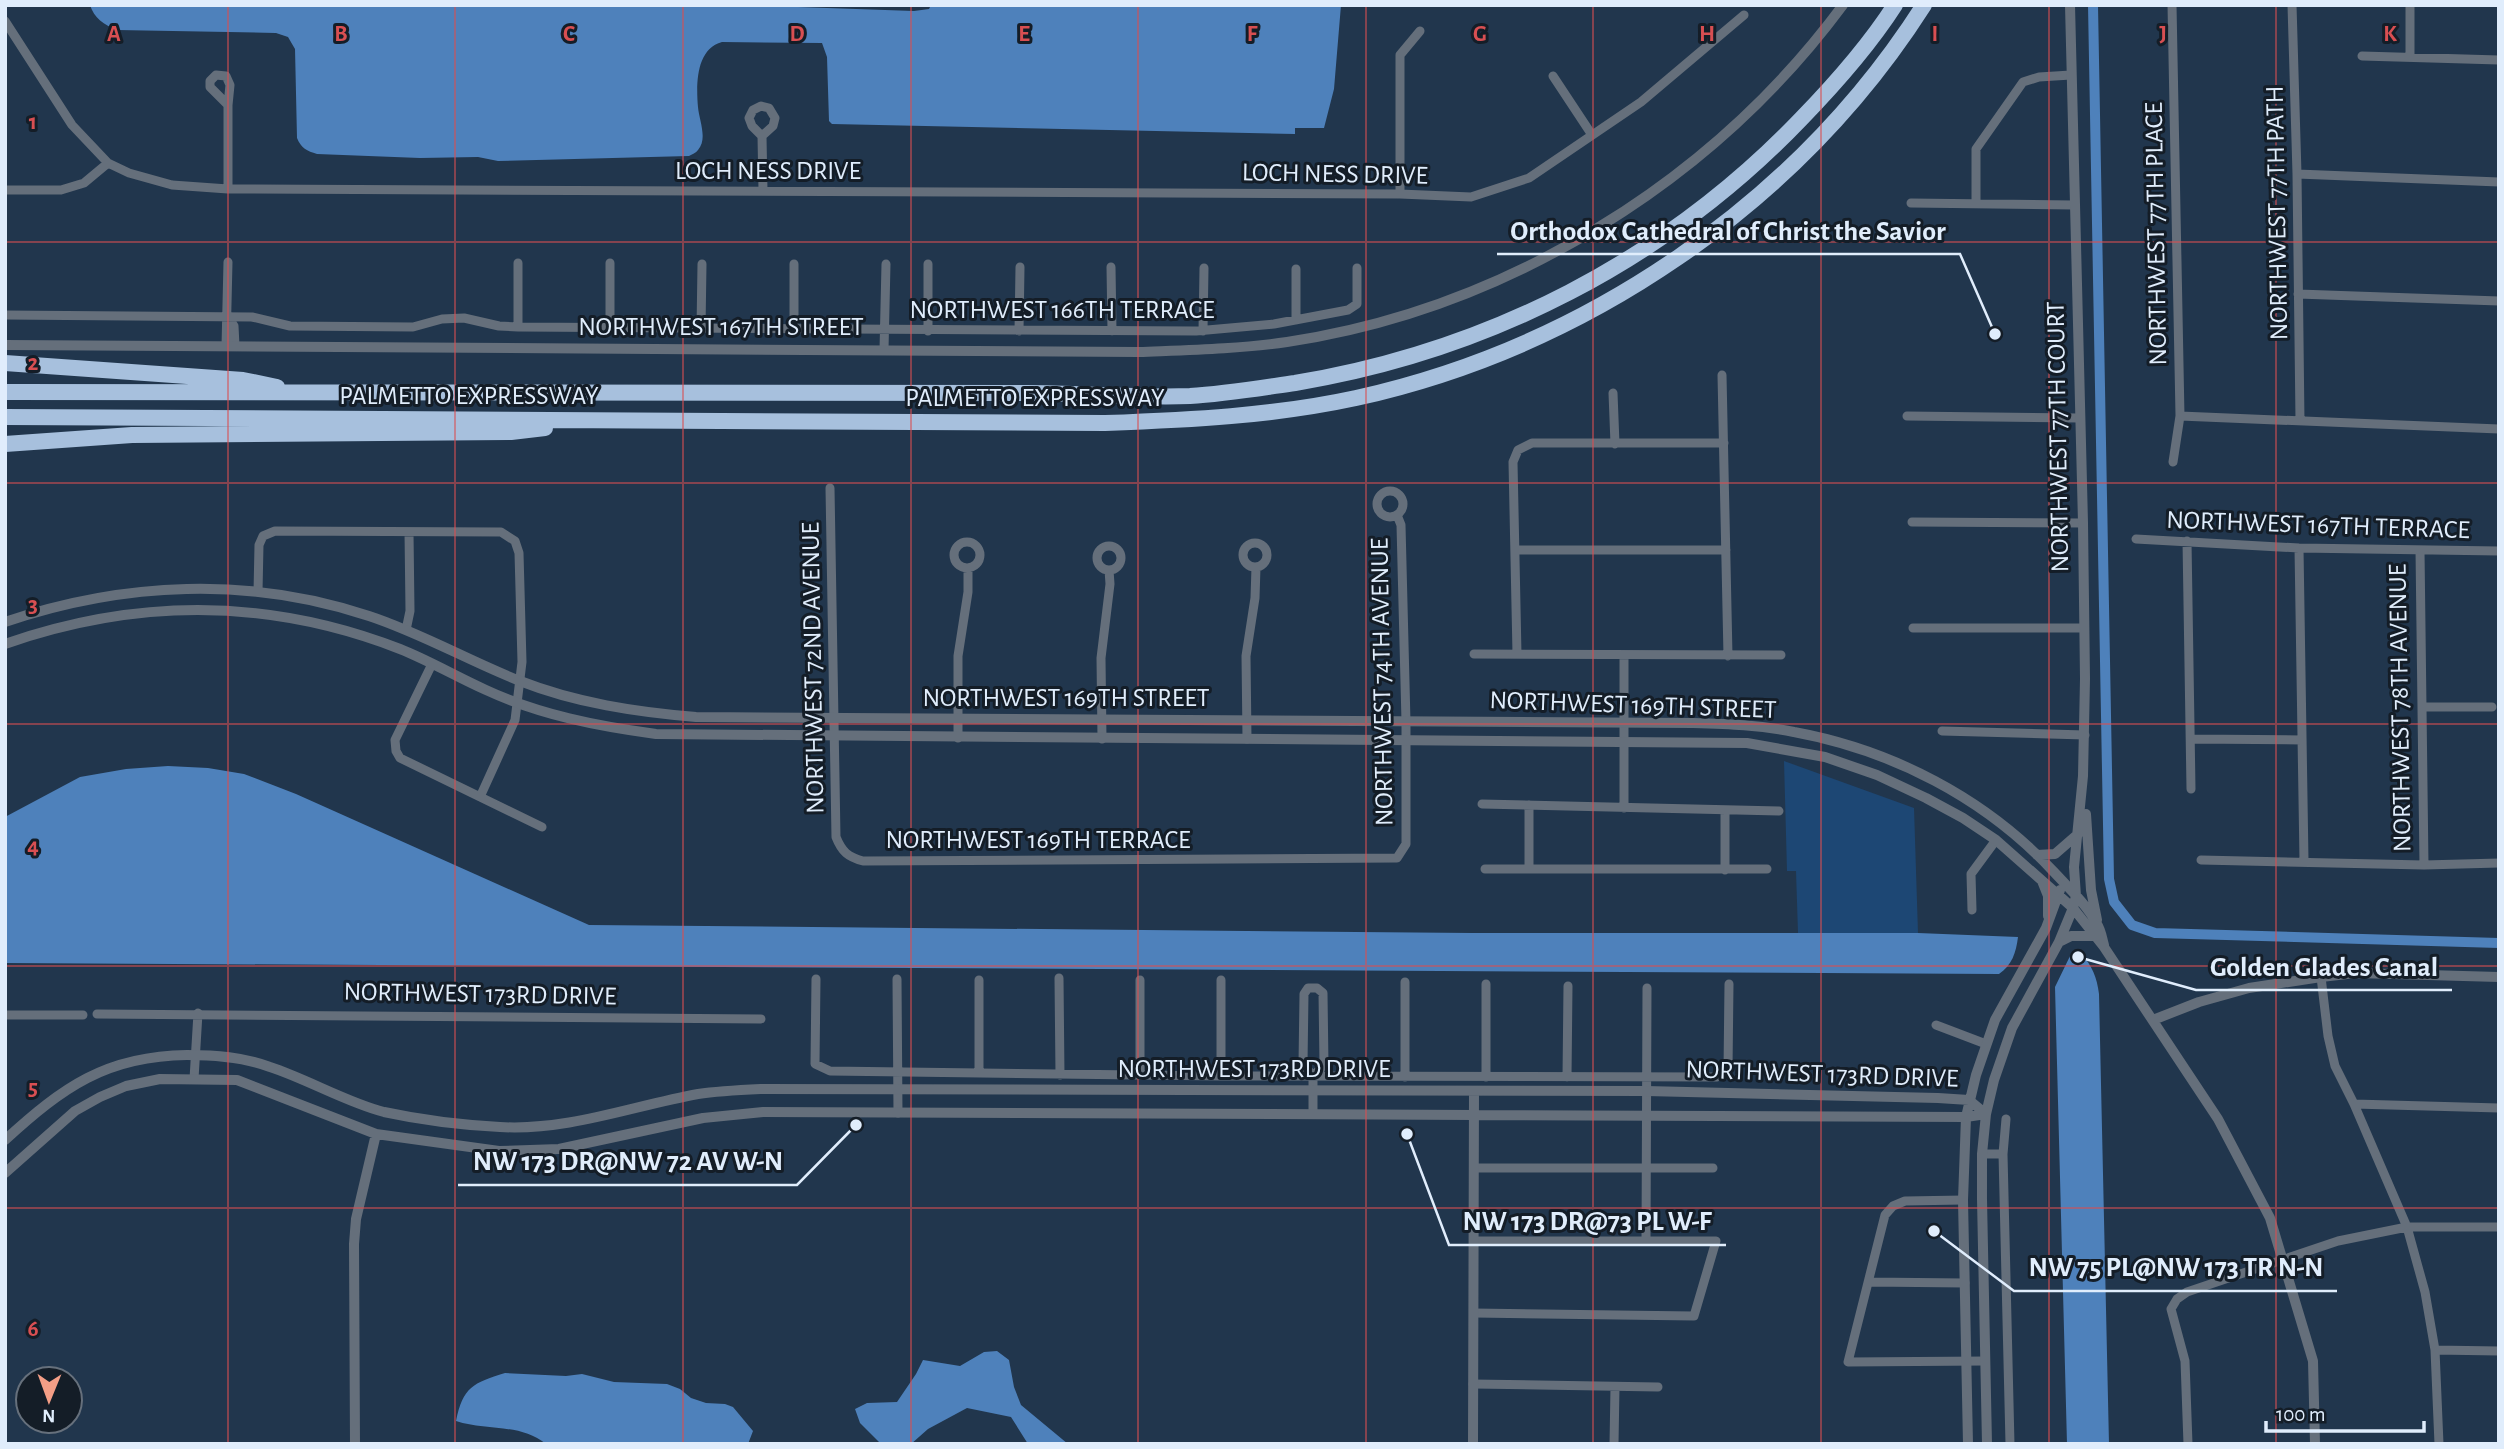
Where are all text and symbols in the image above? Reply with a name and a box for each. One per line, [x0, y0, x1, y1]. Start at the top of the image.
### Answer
text: A [107, 23, 121, 46]
text: B [334, 23, 348, 46]
text: C [563, 23, 575, 46]
text: D [789, 23, 805, 46]
text: E [1018, 23, 1030, 46]
text: F [1247, 23, 1258, 46]
text: G [1473, 23, 1487, 46]
text: H [1699, 23, 1715, 46]
text: I [1932, 23, 1938, 46]
text: J [2159, 23, 2167, 46]
text: K [2383, 23, 2397, 46]
street label: NORTHWEST 77TH PATH [2262, 85, 2292, 341]
street label: NORTHWEST 77TH PLACE [2141, 102, 2171, 366]
text: 1 [29, 111, 37, 134]
street label: LOCH NESS DRIVE [675, 158, 861, 184]
street label: LOCH NESS DRIVE [1242, 159, 1428, 189]
callout: Orthodox Cathedral of Christ the Savior [1497, 205, 1960, 254]
text: Orthodox Cathedral of Christ the Savior [1510, 218, 1946, 246]
street label: NORTHWEST 166TH TERRACE [909, 297, 1215, 323]
street label: NORTHWEST 77TH COURT [2043, 301, 2073, 573]
street label: NORTHWEST 167TH STREET [578, 314, 864, 340]
text: 2 [28, 352, 39, 375]
street label: PALMETTO EXPRESSWAY [339, 383, 599, 409]
street label: PALMETTO EXPRESSWAY [905, 385, 1165, 411]
street label: NORTHWEST 167TH TERRACE [2166, 507, 2470, 543]
street label: NORTHWEST 72ND AVENUE [797, 522, 829, 814]
street label: NORTHWEST 74TH AVENUE [1366, 538, 1398, 826]
street label: NORTHWEST 78TH AVENUE [2384, 564, 2416, 852]
text: 3 [28, 594, 38, 617]
street label: NORTHWEST 169TH STREET [922, 685, 1210, 711]
street label: NORTHWEST 169TH STREET [1489, 687, 1777, 723]
street label: NORTHWEST 169TH TERRACE [885, 827, 1191, 853]
text: 4 [27, 835, 39, 858]
callout: Golden Glades Canal [2196, 941, 2452, 990]
text: Golden Glades Canal [2210, 954, 2438, 982]
street label: NORTHWEST 173RD DRIVE [343, 979, 617, 1009]
street label: NORTHWEST 173RD DRIVE [1118, 1056, 1390, 1082]
street label: NORTHWEST 173RD DRIVE [1685, 1056, 1959, 1092]
text: 5 [28, 1077, 38, 1100]
callout: NW 173 DR@NW 72 AV W-N [458, 1136, 797, 1185]
text: NW 173 DR@NW 72 AV W-N [473, 1148, 783, 1176]
callout: NW 173 DR@73 PL W-F [1449, 1196, 1726, 1245]
text: NW 173 DR@73 PL W-F [1462, 1208, 1713, 1236]
callout: NW 75 PL@NW 173 TR N-N [2014, 1242, 2337, 1291]
text: NW 75 PL@NW 173 TR N-N [2028, 1254, 2324, 1282]
text: 6 [27, 1318, 39, 1341]
north arrow [14, 1365, 84, 1435]
scale bar [2266, 1390, 2424, 1434]
text: 100 m [2276, 1404, 2326, 1425]
text: N [42, 1406, 56, 1425]

